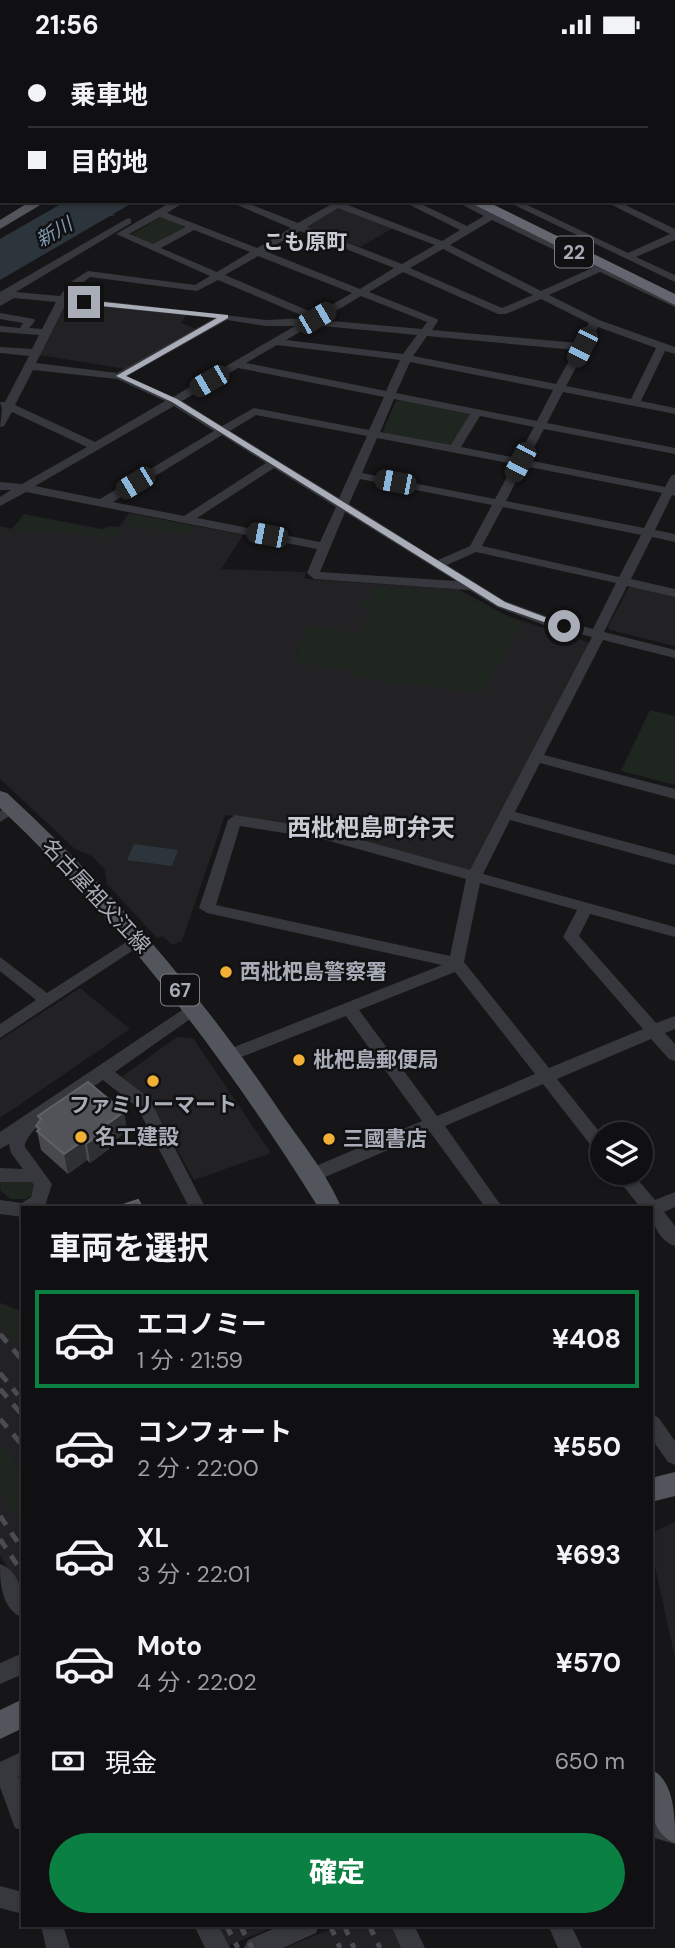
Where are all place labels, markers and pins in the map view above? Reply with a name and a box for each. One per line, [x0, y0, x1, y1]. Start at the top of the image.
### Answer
place label: 西枇杷島警察署 [240, 958, 387, 986]
marker: 西枇杷島警察署 [218, 964, 234, 980]
place label: 枇杷島郵便局 [313, 1046, 439, 1074]
marker: 枇杷島郵便局 [291, 1052, 307, 1068]
marker: ファミリーマート [145, 1073, 161, 1089]
place label: ファミリーマート [69, 1091, 237, 1119]
place label: 名工建設 [95, 1123, 179, 1151]
place label: 三國書店 [343, 1125, 427, 1153]
marker: 名工建設 [73, 1129, 89, 1145]
marker: 三國書店 [321, 1131, 337, 1147]

